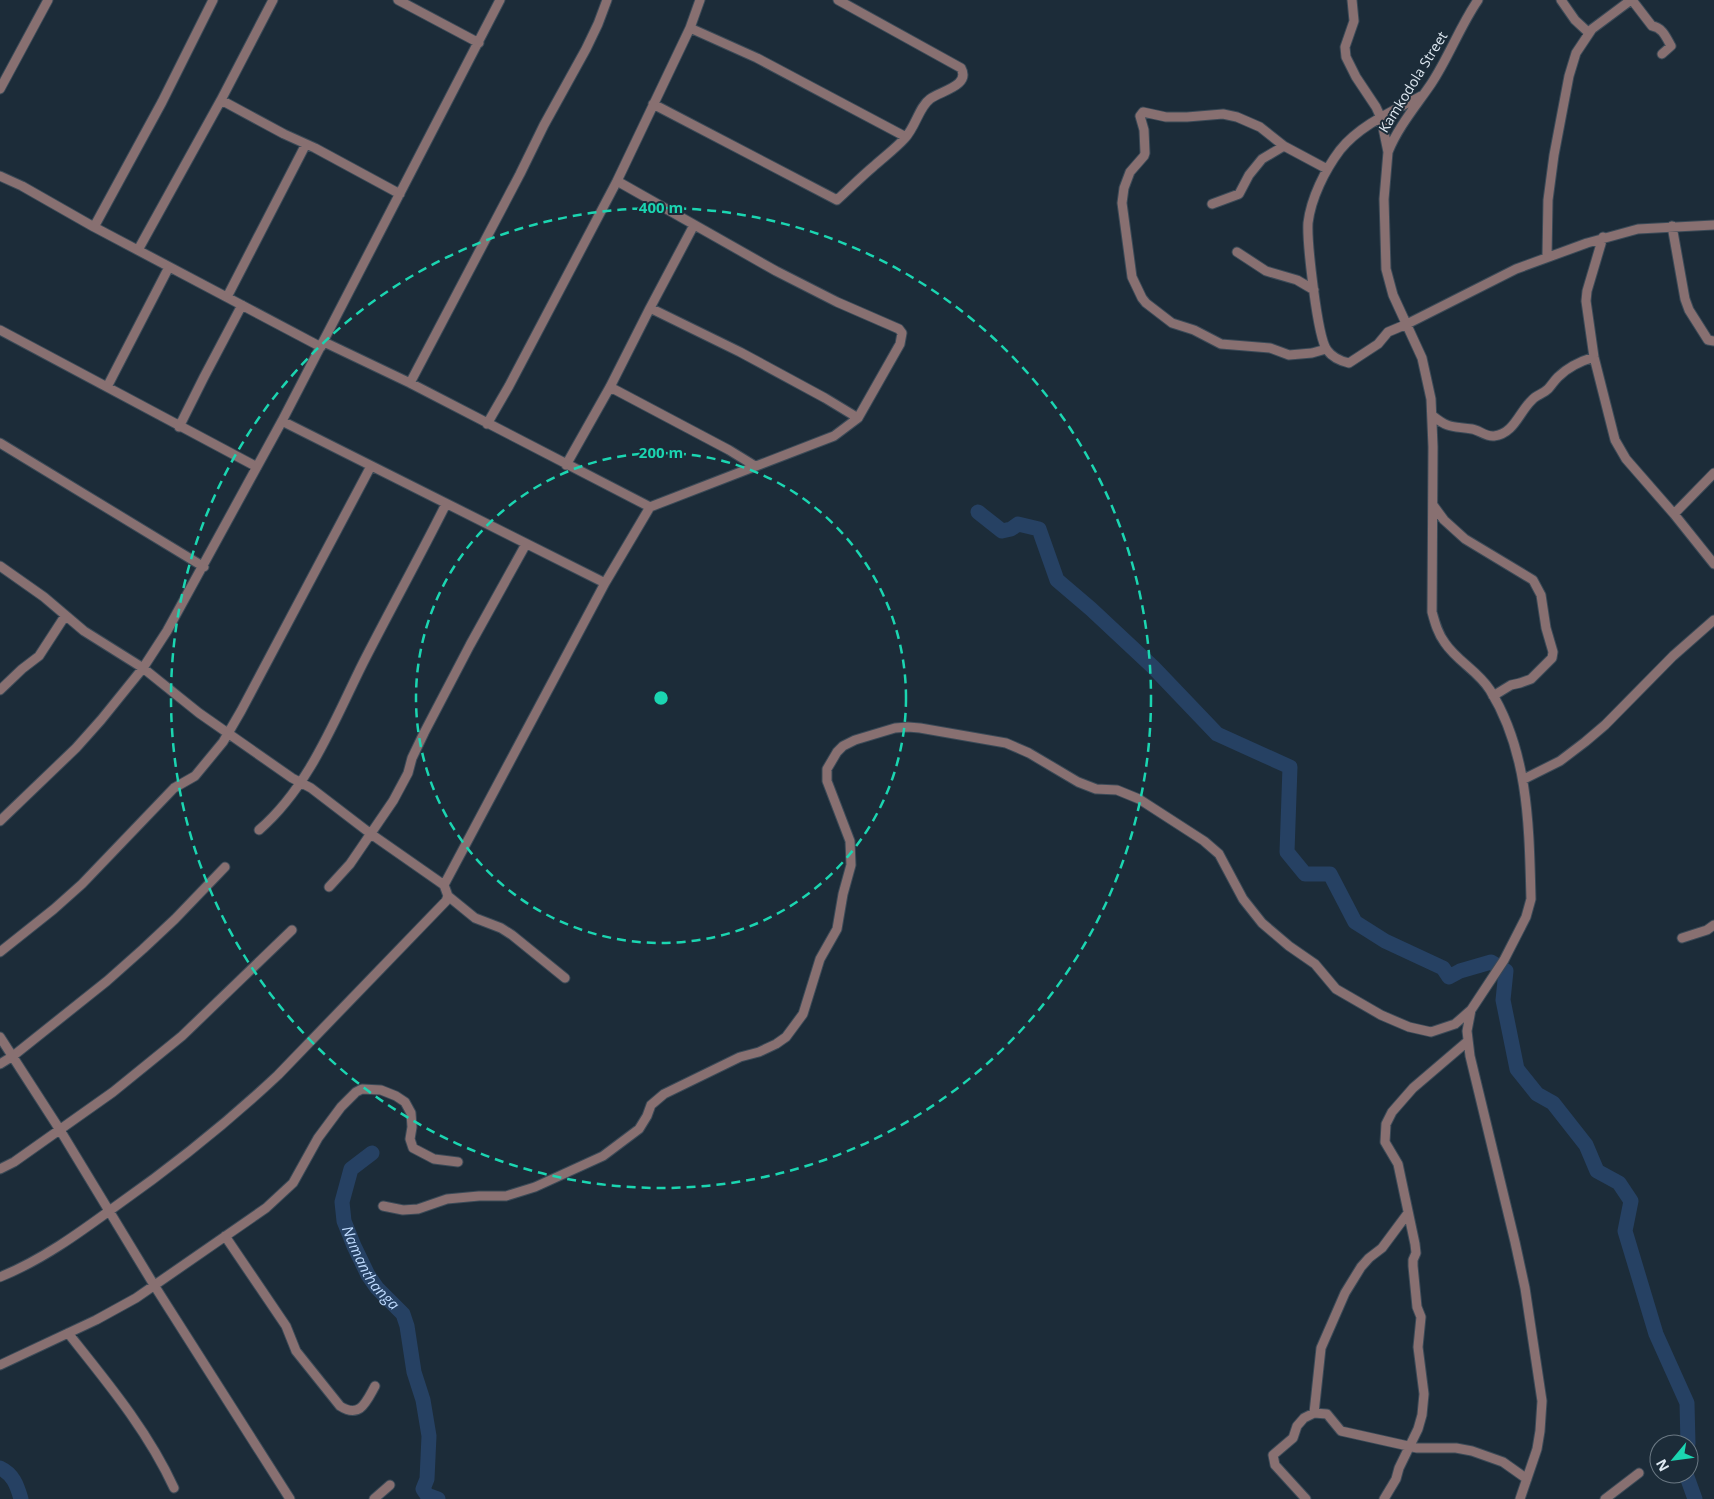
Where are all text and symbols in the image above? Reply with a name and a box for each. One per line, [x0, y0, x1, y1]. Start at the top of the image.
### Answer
street label: Kamkodola Street [1374, 27, 1451, 136]
text: 400 m [639, 197, 683, 217]
text: 200 m [639, 442, 683, 462]
centre of rings [652, 689, 670, 707]
water label: Namanthanga [338, 1223, 405, 1314]
north arrow [1649, 1434, 1699, 1484]
text: N [1651, 1456, 1673, 1475]

